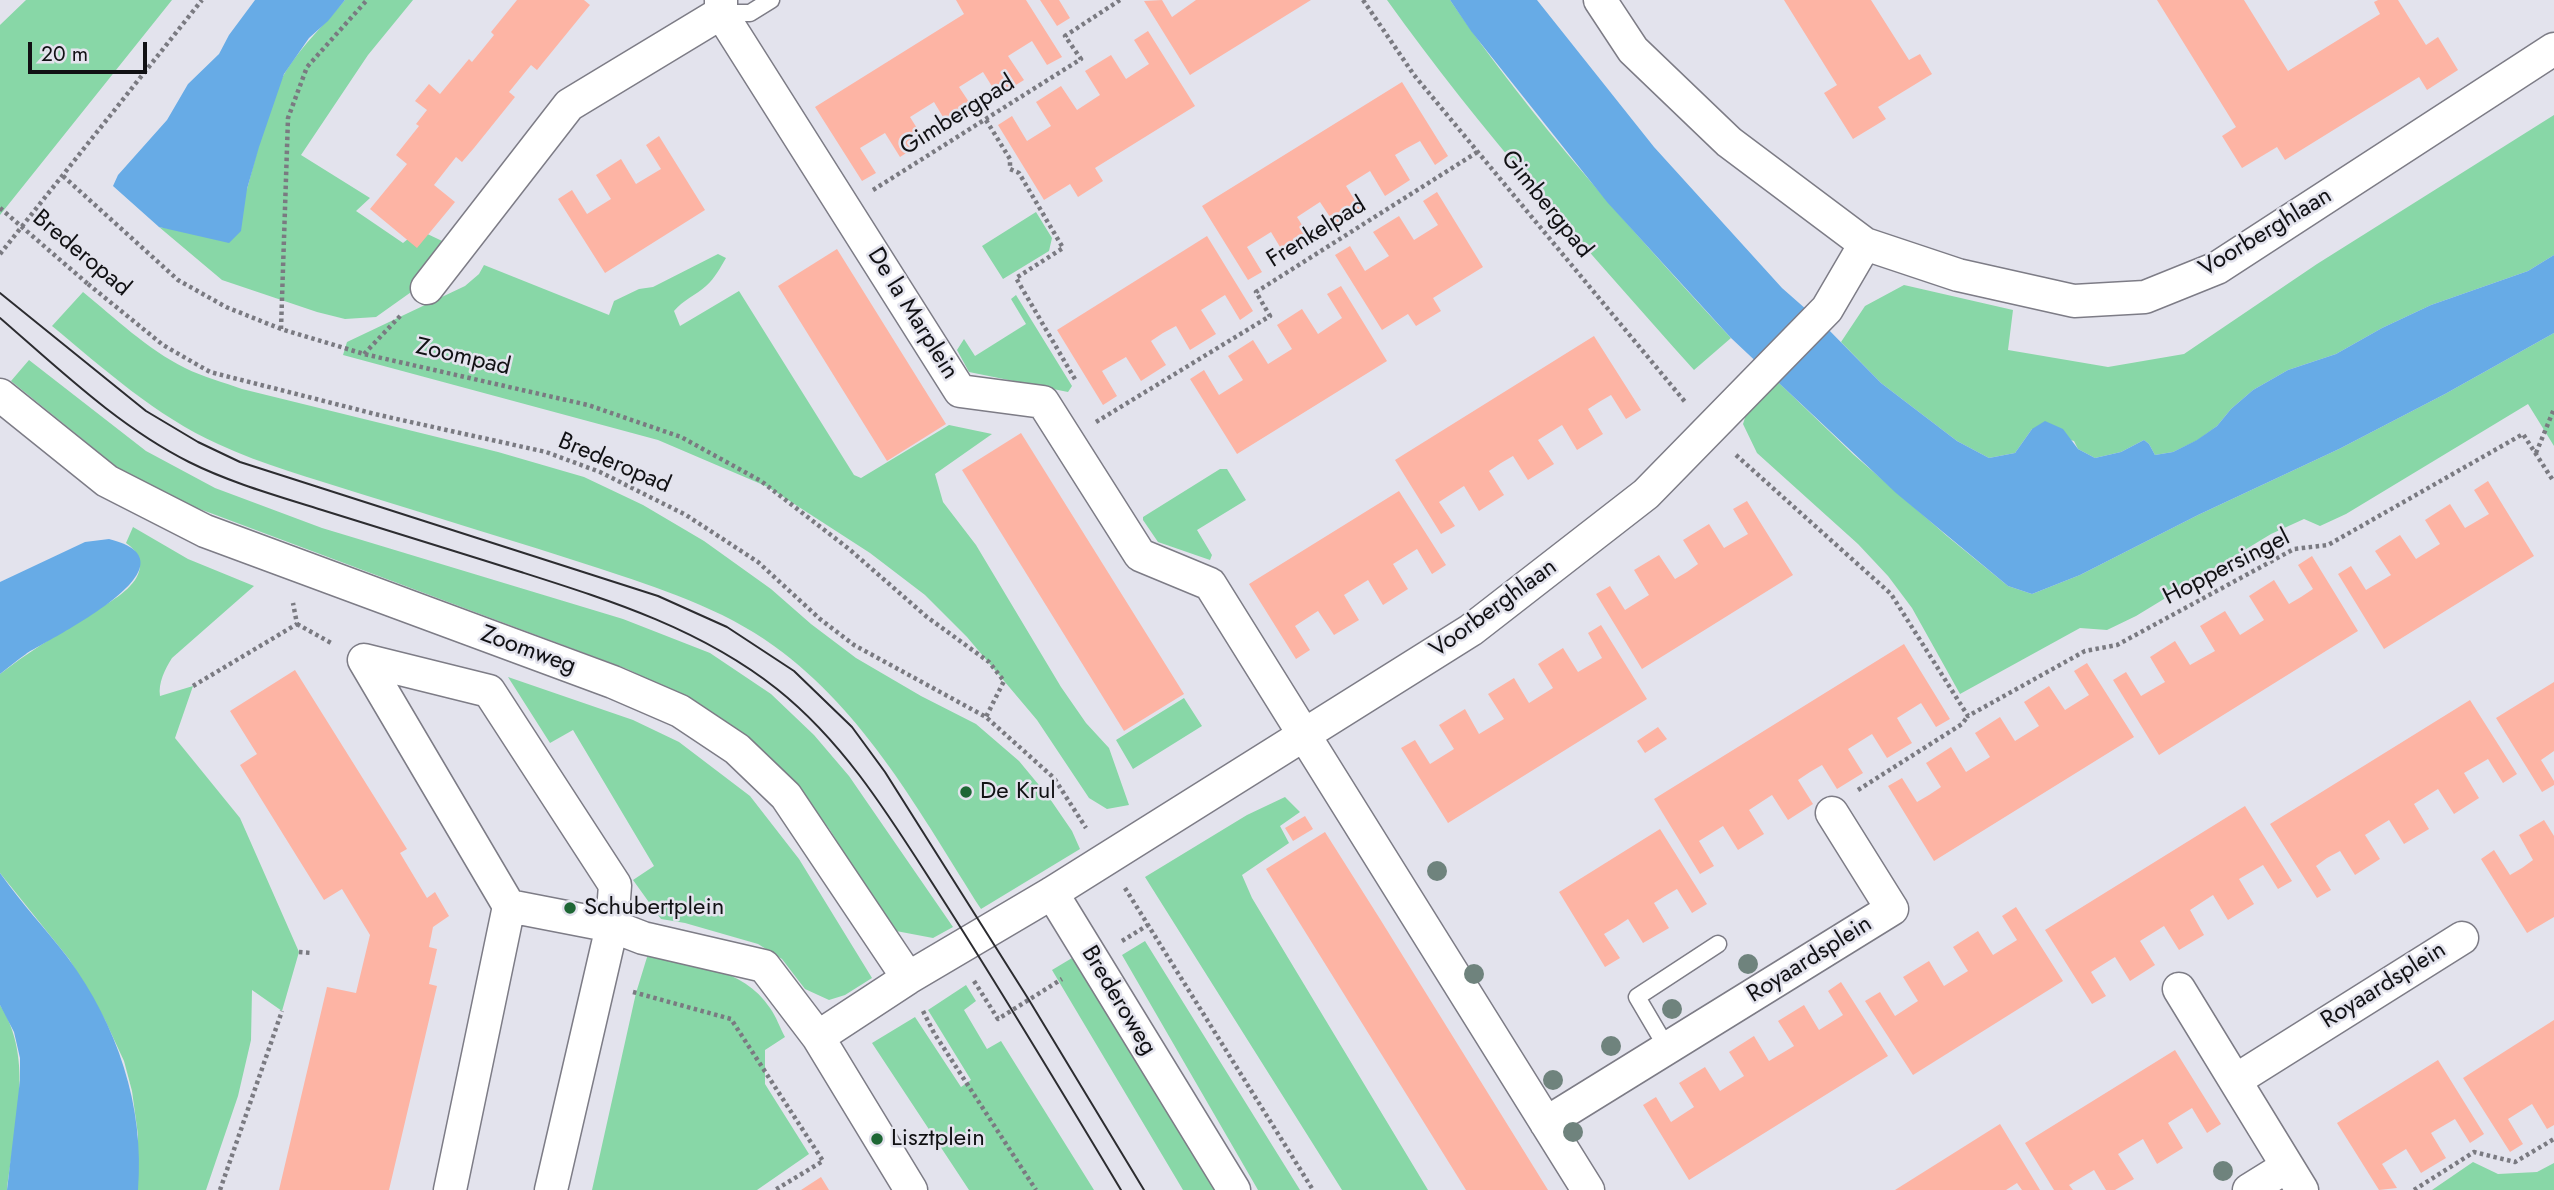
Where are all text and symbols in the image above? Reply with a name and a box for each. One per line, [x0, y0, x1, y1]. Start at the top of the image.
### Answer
scale bar [32, 28, 150, 72]
text: 20 m [41, 39, 88, 69]
street label: Gimbergpad [895, 69, 1021, 163]
street label: Gimbergpad [1494, 145, 1598, 265]
street label: Voorberghlaan [2194, 182, 2338, 284]
street label: Frenkelpad [1262, 191, 1372, 275]
street label: Brederopad [26, 205, 136, 303]
street label: De la Marplein [860, 243, 964, 385]
street label: Zoompad [413, 333, 513, 383]
street label: Brederopad [553, 427, 675, 501]
street label: Hoppersingel [2159, 524, 2295, 612]
street label: Voorberghlaan [1425, 553, 1563, 665]
street label: Zoomweg [476, 621, 580, 681]
place label: De Krul [980, 778, 1056, 806]
marker: De Krul [958, 784, 974, 800]
place label: Schubertplein [584, 894, 724, 922]
marker: Schubertplein [562, 900, 578, 916]
street label: Royaardsplein [1742, 910, 1878, 1010]
street label: Royaardsplein [2316, 936, 2452, 1036]
street label: Brederoweg [1074, 941, 1162, 1061]
place label: Lisztplein [891, 1125, 985, 1153]
marker: Lisztplein [869, 1131, 885, 1147]

